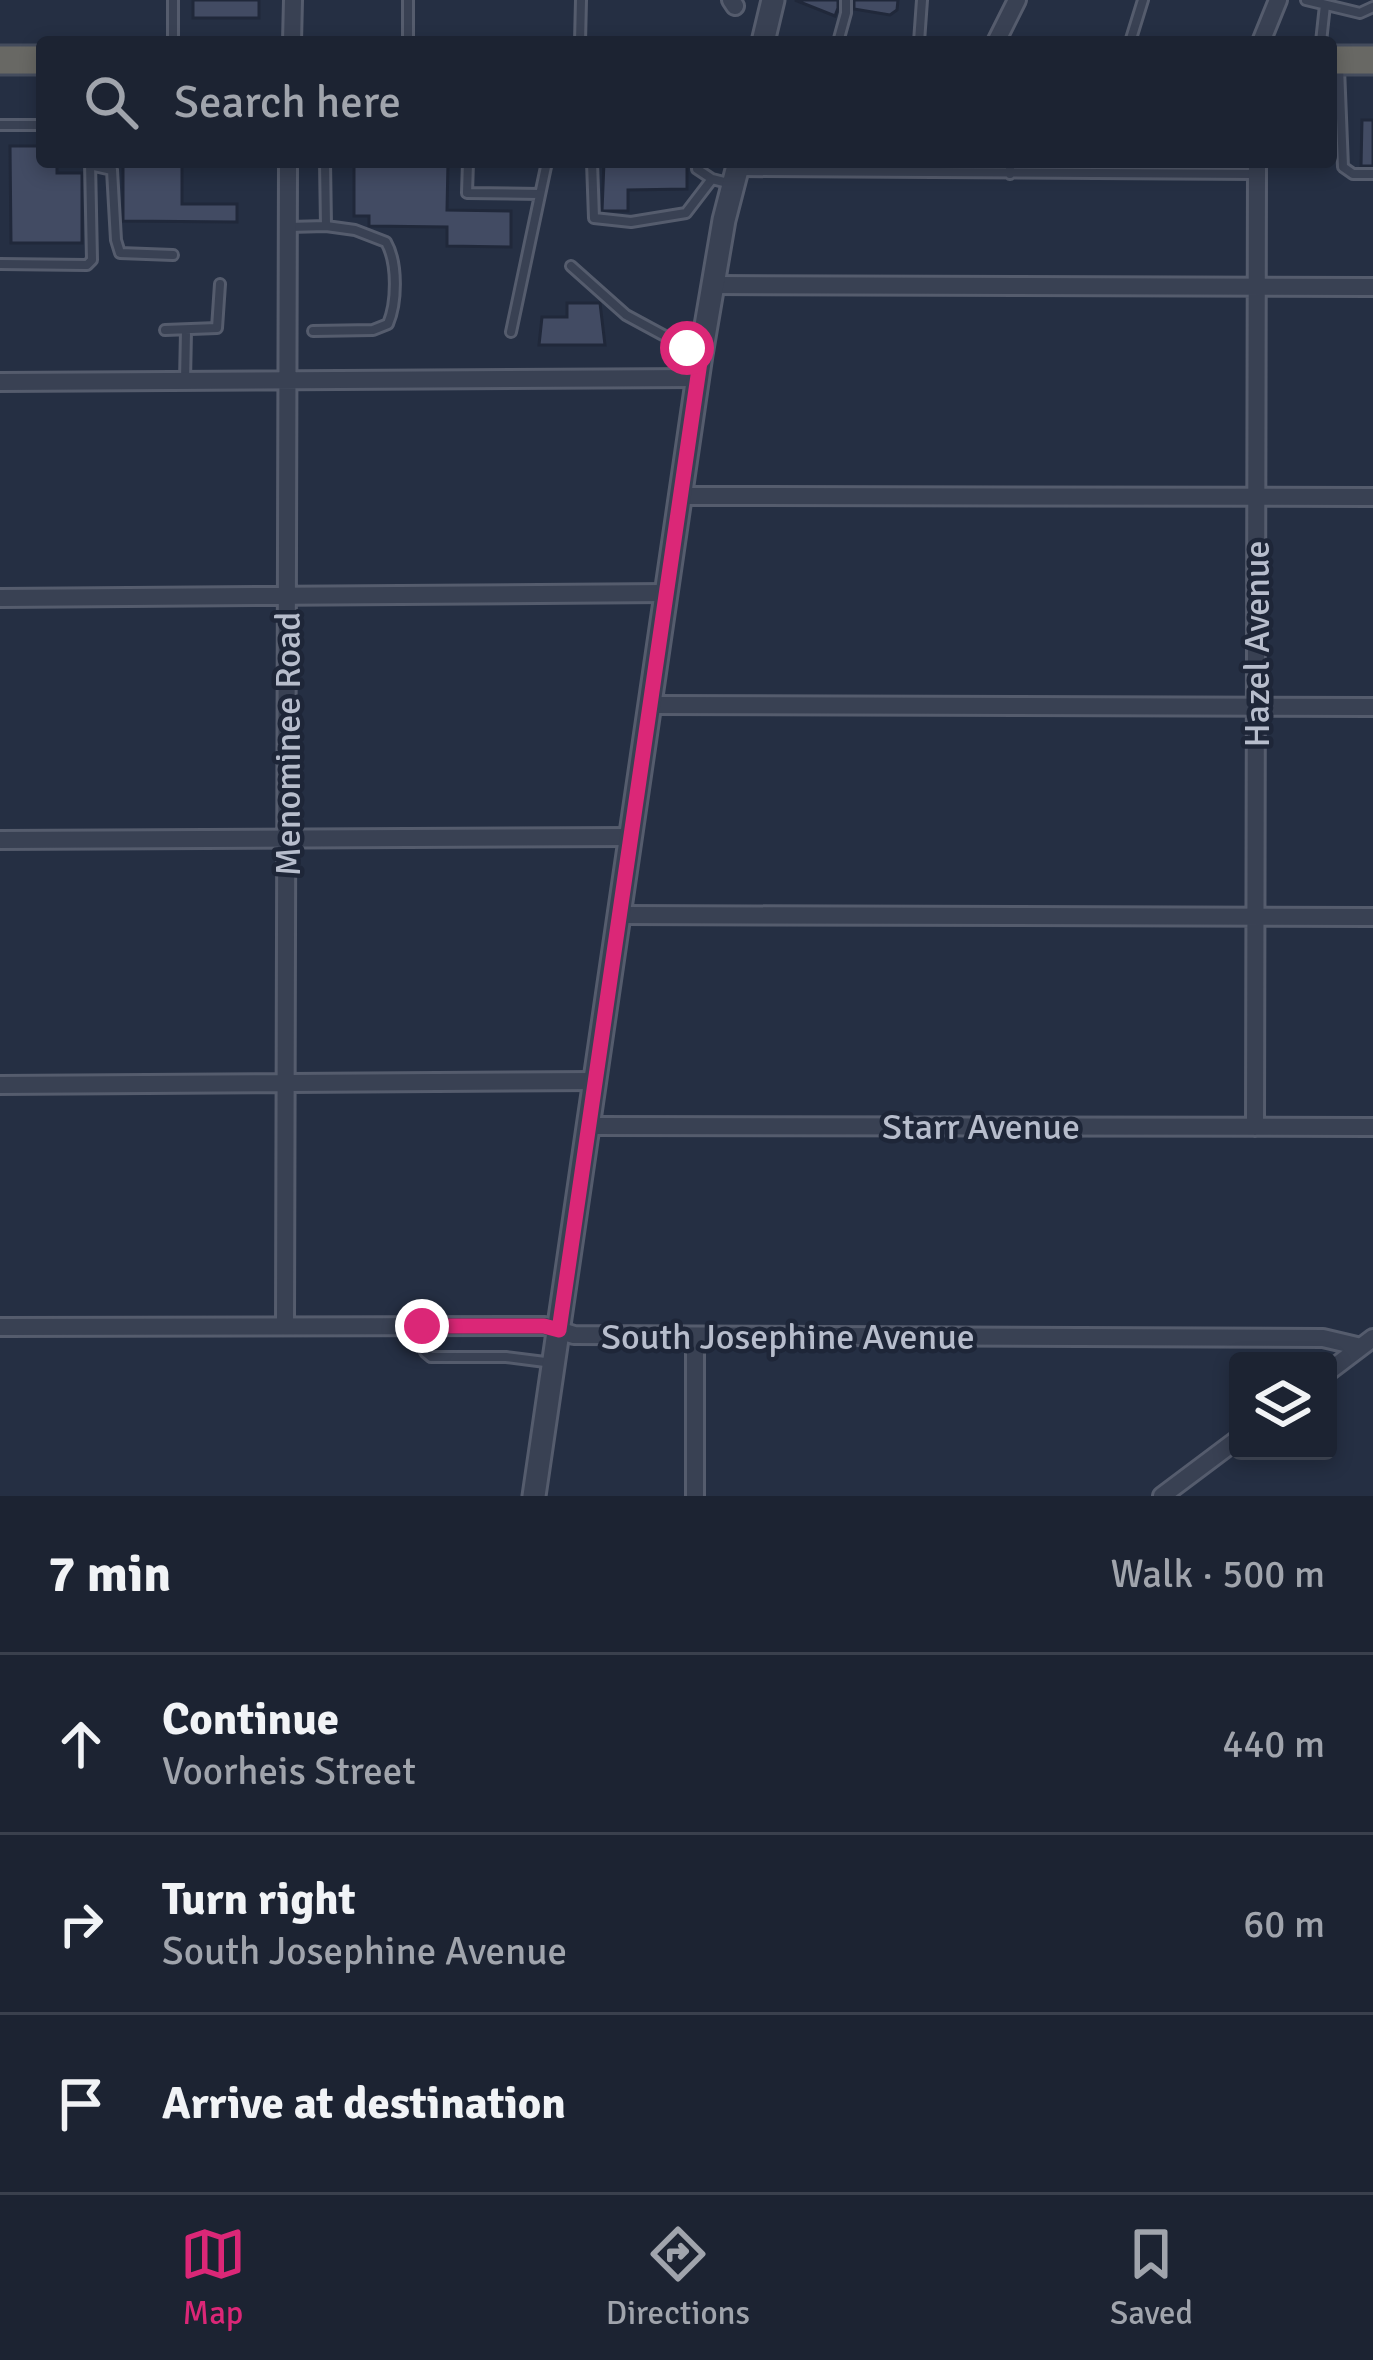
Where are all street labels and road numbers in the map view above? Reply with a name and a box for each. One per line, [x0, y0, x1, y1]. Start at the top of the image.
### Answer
street label: Hazel Avenue [1235, 540, 1280, 748]
street label: Menominee Road [266, 612, 311, 876]
street label: Starr Avenue [882, 1105, 1080, 1150]
street label: South Josephine Avenue [601, 1315, 975, 1360]

